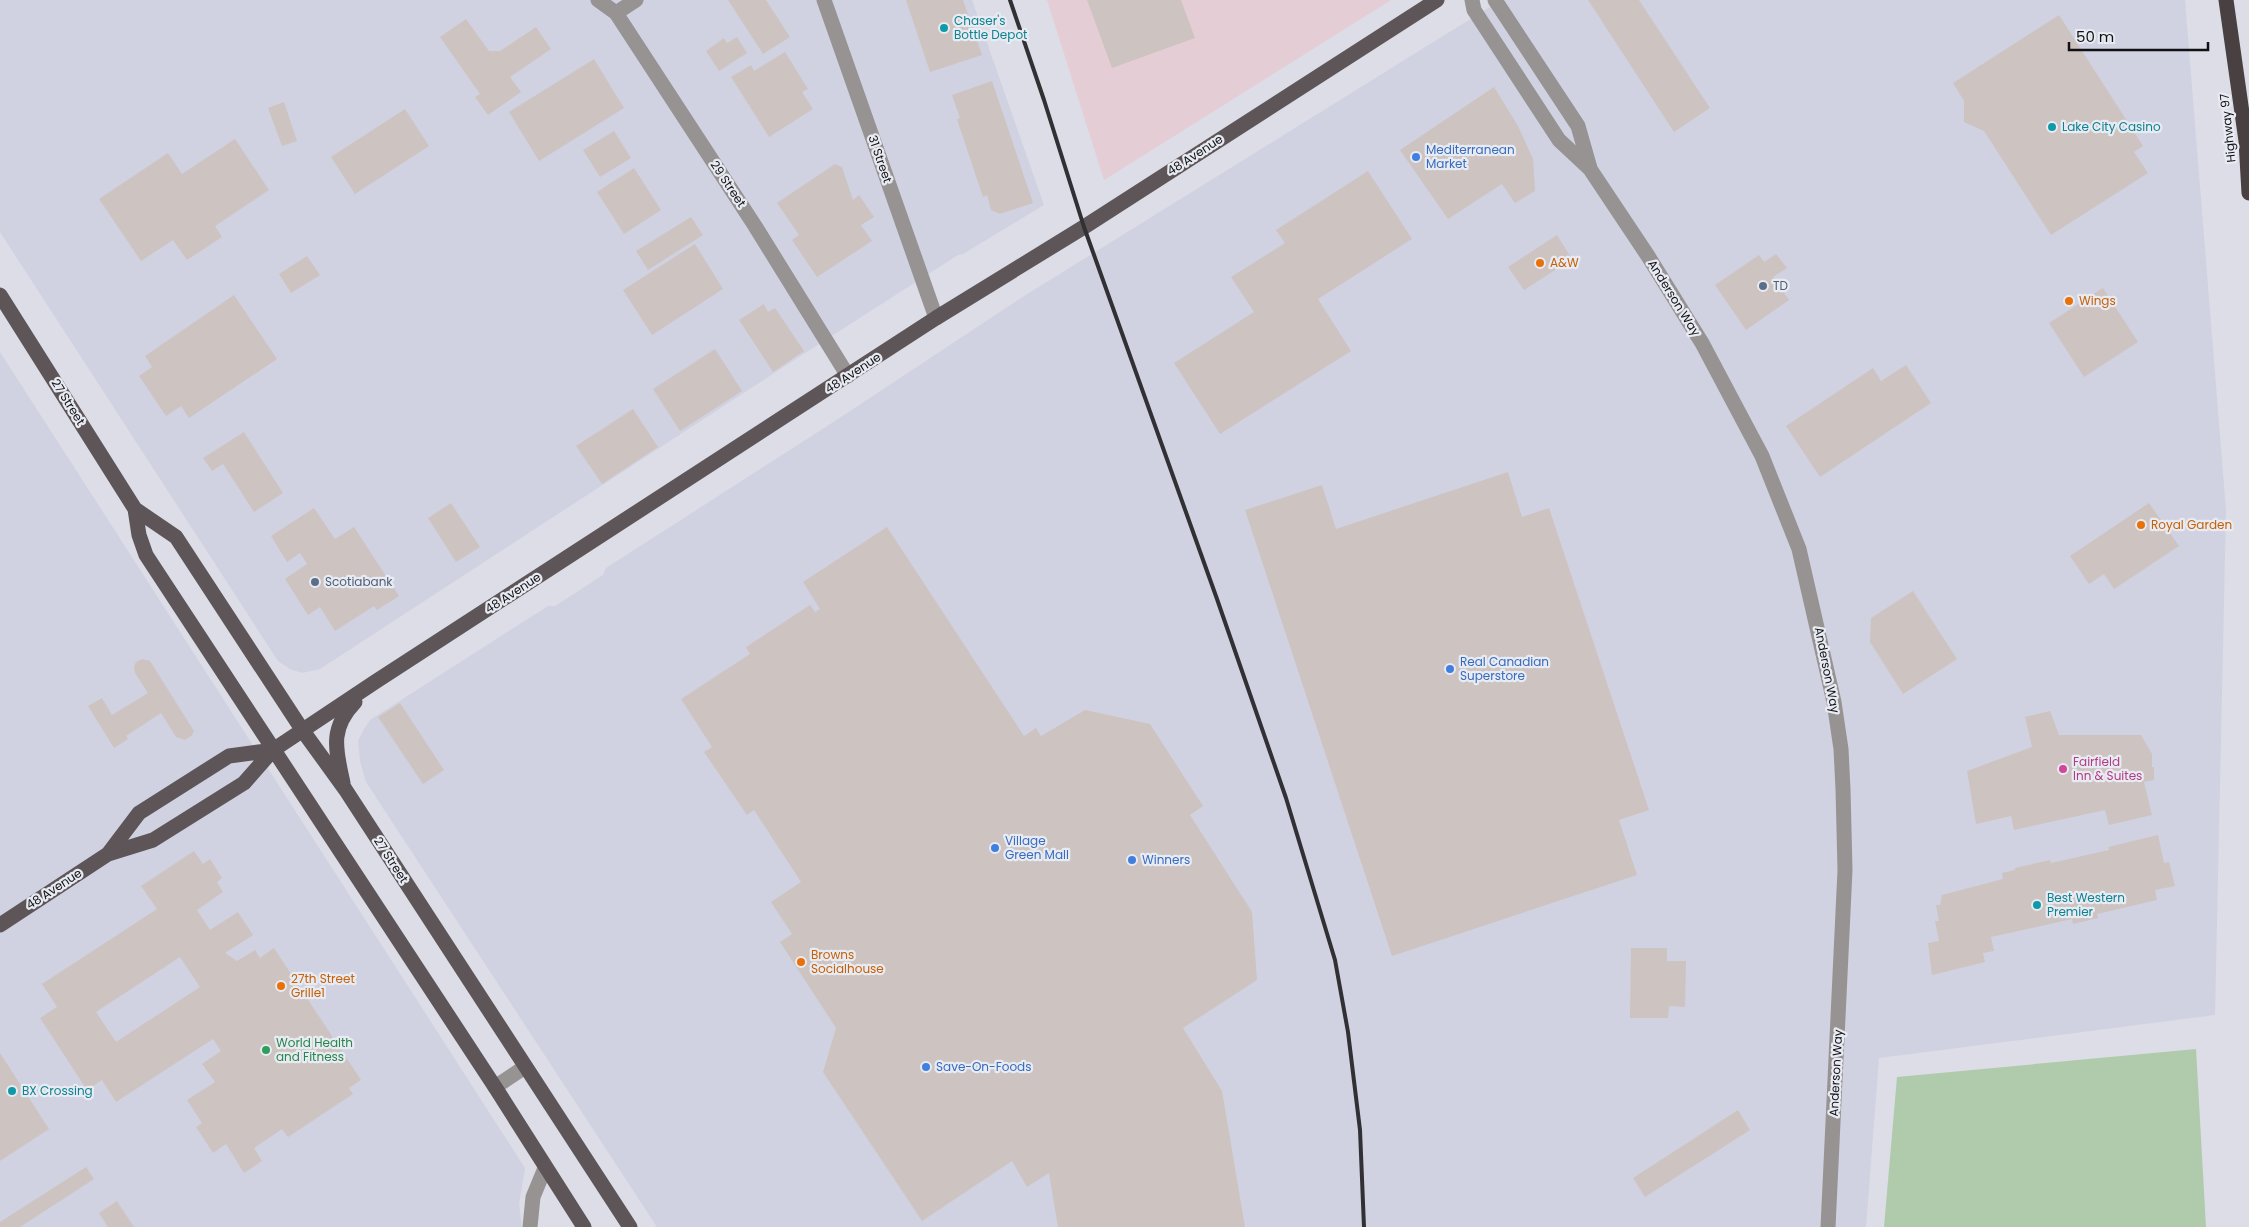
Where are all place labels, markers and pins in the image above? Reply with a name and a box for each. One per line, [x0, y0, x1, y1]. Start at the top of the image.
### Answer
place label: Chaser's Bottle Depot [954, 12, 1027, 43]
marker: Chaser's Bottle Depot [938, 22, 950, 34]
place label: Lake City Casino [2062, 118, 2161, 135]
marker: Lake City Casino [2046, 121, 2058, 133]
place label: Mediterranean Market [1426, 141, 1515, 172]
marker: Mediterranean Market [1410, 151, 1422, 163]
place label: A&W [1550, 254, 1579, 271]
marker: A&W [1534, 257, 1546, 269]
place label: TD [1773, 277, 1788, 294]
marker: TD [1757, 280, 1769, 292]
place label: Wings [2079, 292, 2116, 309]
marker: Wings [2063, 295, 2075, 307]
place label: Royal Garden [2151, 516, 2232, 533]
marker: Royal Garden [2135, 519, 2147, 531]
place label: Scotiabank [325, 573, 393, 590]
marker: Scotiabank [309, 576, 321, 588]
place label: Real Canadian Superstore [1460, 653, 1549, 684]
marker: Real Canadian Superstore [1444, 663, 1456, 675]
place label: Fairfield Inn & Suites [2073, 753, 2142, 784]
marker: Fairfield Inn & Suites [2057, 763, 2069, 775]
place label: Village Green Mall [1005, 832, 1069, 863]
marker: Village Green Mall [989, 842, 1001, 854]
place label: Winners [1142, 851, 1190, 868]
marker: Winners [1126, 854, 1138, 866]
place label: Best Western Premier [2047, 889, 2125, 920]
marker: Best Western Premier [2031, 899, 2043, 911]
place label: Browns Socialhouse [811, 946, 884, 977]
marker: Browns Socialhouse [795, 956, 807, 968]
place label: 27th Street Grille1 [291, 970, 355, 1001]
marker: 27th Street Grille1 [275, 980, 287, 992]
place label: World Health and Fitness [276, 1034, 353, 1065]
marker: World Health and Fitness [260, 1044, 272, 1056]
place label: Save-On-Foods [936, 1058, 1031, 1075]
marker: Save-On-Foods [920, 1061, 932, 1073]
place label: BX Crossing [22, 1082, 93, 1099]
marker: BX Crossing [6, 1085, 18, 1097]

